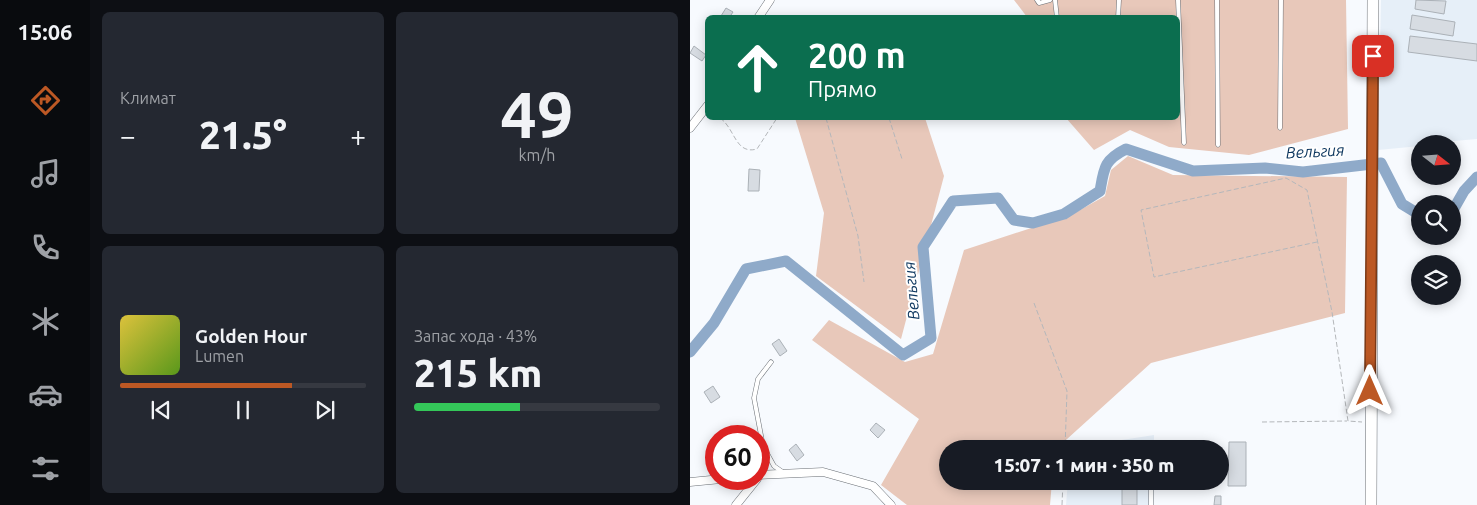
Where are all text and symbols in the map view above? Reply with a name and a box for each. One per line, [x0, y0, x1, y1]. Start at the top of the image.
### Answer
text: 15:06 [17, 19, 73, 44]
icon: ahead [725, 35, 790, 100]
text: 200 m [808, 35, 906, 75]
pin [1352, 35, 1394, 77]
icon: arrive [1359, 42, 1387, 70]
text: Прямо [808, 76, 877, 101]
text: 49 [500, 77, 574, 150]
icon: directions [28, 83, 63, 118]
text: Климат [120, 89, 176, 107]
text: 21.5° [199, 114, 287, 156]
text: − [120, 120, 136, 151]
text: + [350, 120, 366, 151]
north arrow [1411, 135, 1461, 185]
map controls [1411, 135, 1461, 305]
water label: Вельгия [1285, 140, 1345, 162]
text: km/h [519, 146, 555, 164]
icon: music [28, 156, 63, 191]
button: search [1411, 195, 1461, 245]
icon: phone [28, 230, 63, 265]
button: layers [1411, 255, 1461, 305]
water label: Вельгия [899, 261, 923, 321]
icon: climate [28, 304, 63, 339]
text: Golden Hour [195, 325, 307, 347]
text: Запас хода · 43% [414, 327, 537, 345]
text: Lumen [195, 347, 244, 365]
text: 215 km [414, 352, 542, 394]
position arrow [1343, 364, 1395, 416]
icon: car [28, 377, 63, 412]
icon: previous [147, 396, 175, 424]
icon: pause [229, 396, 257, 424]
icon: next [311, 396, 339, 424]
speed limit sign: 60 [705, 425, 770, 490]
icon: filters [28, 451, 63, 486]
text: 15:07 · 1 мин · 350 m [994, 454, 1174, 476]

